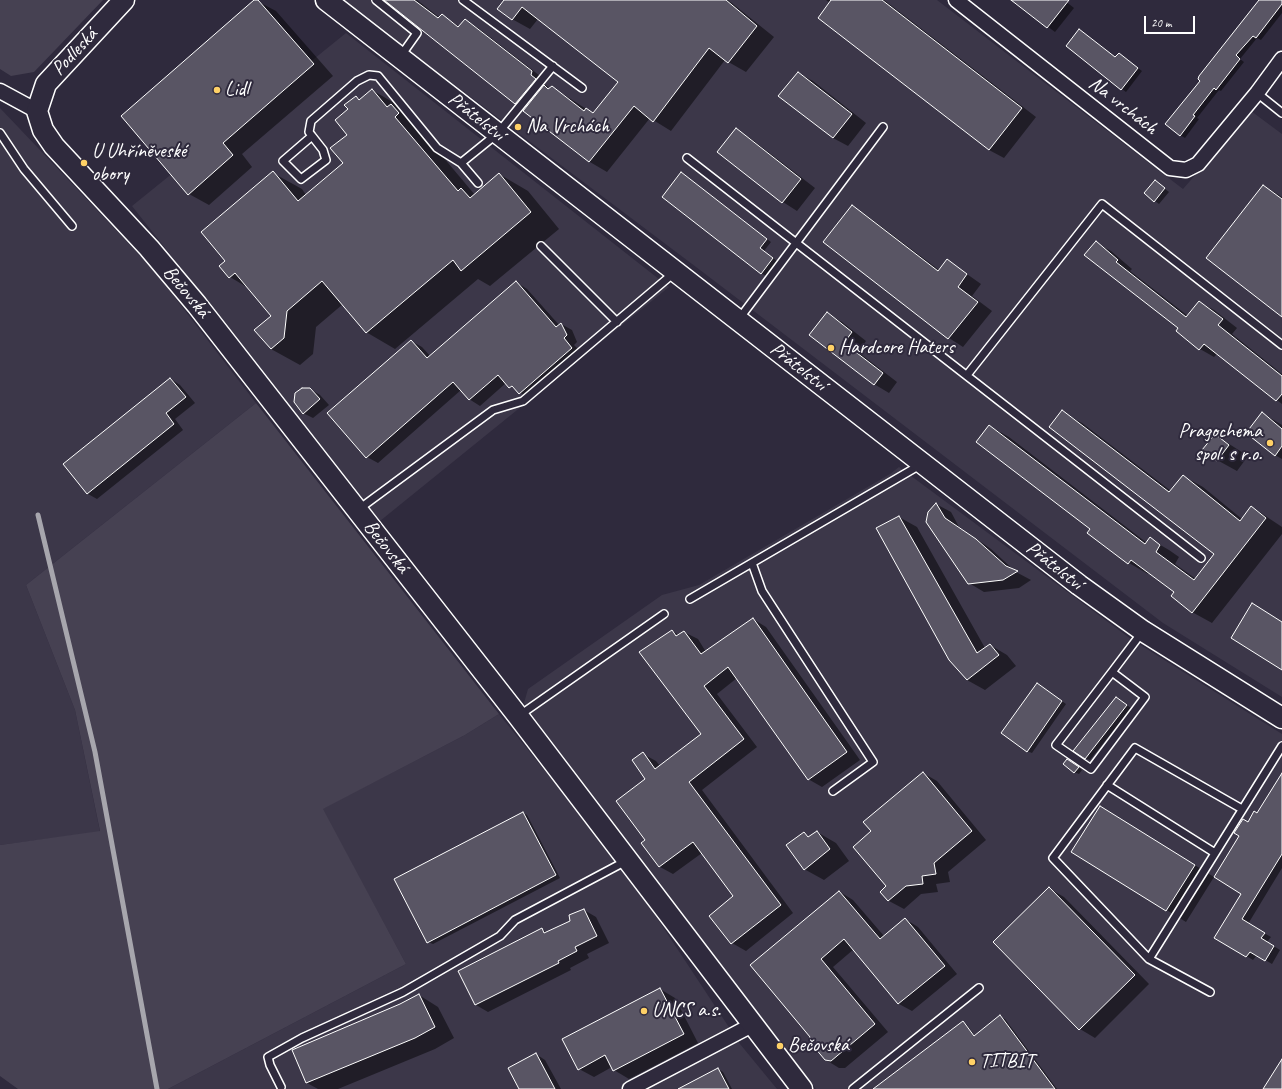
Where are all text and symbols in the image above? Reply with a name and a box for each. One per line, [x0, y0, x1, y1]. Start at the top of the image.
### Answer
scale bar [1146, 8, 1197, 34]
text: 20 m [1151, 15, 1171, 31]
street label: Podleská [47, 23, 103, 81]
street label: Na vrchách [1084, 72, 1162, 140]
place label: Lidl [225, 78, 249, 102]
marker: Lidl [212, 85, 222, 95]
street label: Přátelství [443, 87, 509, 147]
place label: Na Vrchách [526, 115, 609, 139]
marker: Na Vrchách [513, 122, 523, 132]
place label: U Uhříněveské obory [92, 140, 186, 187]
marker: U Uhříněveské obory [79, 158, 89, 168]
street label: Bečovská [157, 261, 215, 323]
place label: Hardcore Haters [839, 336, 954, 360]
street label: Přátelství [765, 337, 831, 397]
marker: Hardcore Haters [826, 343, 836, 353]
place label: Pragochema spol. s r.o. [1179, 420, 1262, 467]
marker: Pragochema spol. s r.o. [1265, 438, 1275, 448]
street label: Bečovská [358, 516, 414, 578]
street label: Přátelství [1021, 536, 1087, 596]
place label: UNCS a.s. [652, 999, 721, 1023]
marker: UNCS a.s. [639, 1006, 649, 1016]
place label: Bečovská [788, 1034, 849, 1058]
marker: Bečovská [775, 1041, 785, 1051]
place label: TITBIT [980, 1050, 1034, 1074]
marker: TITBIT [967, 1057, 977, 1067]

